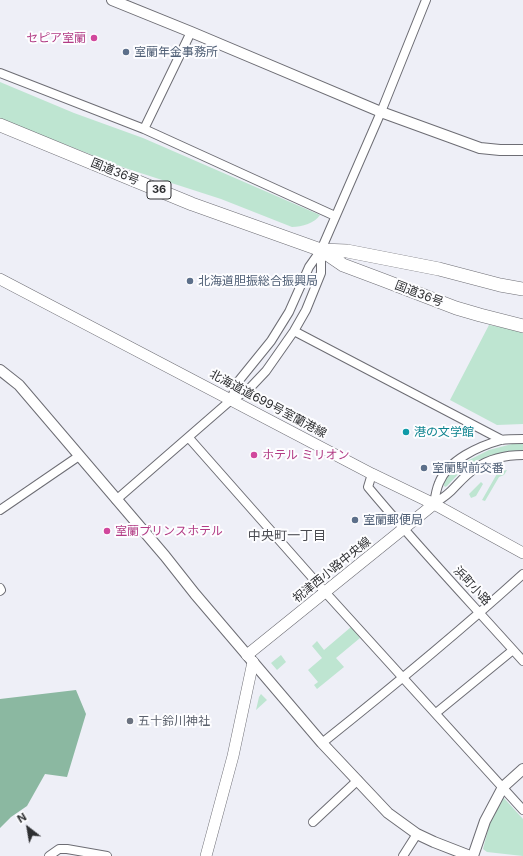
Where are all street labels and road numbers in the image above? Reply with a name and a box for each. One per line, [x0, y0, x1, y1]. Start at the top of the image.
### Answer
street label: 国道36号 [89, 156, 141, 188]
road number: 36 [147, 181, 171, 199]
street label: 国道36号 [393, 278, 445, 310]
street label: 北海道道699号室蘭港線 [207, 367, 329, 441]
street label: 祝津西小路中央線 [290, 534, 374, 606]
street label: 浜町小路 [450, 564, 494, 608]

